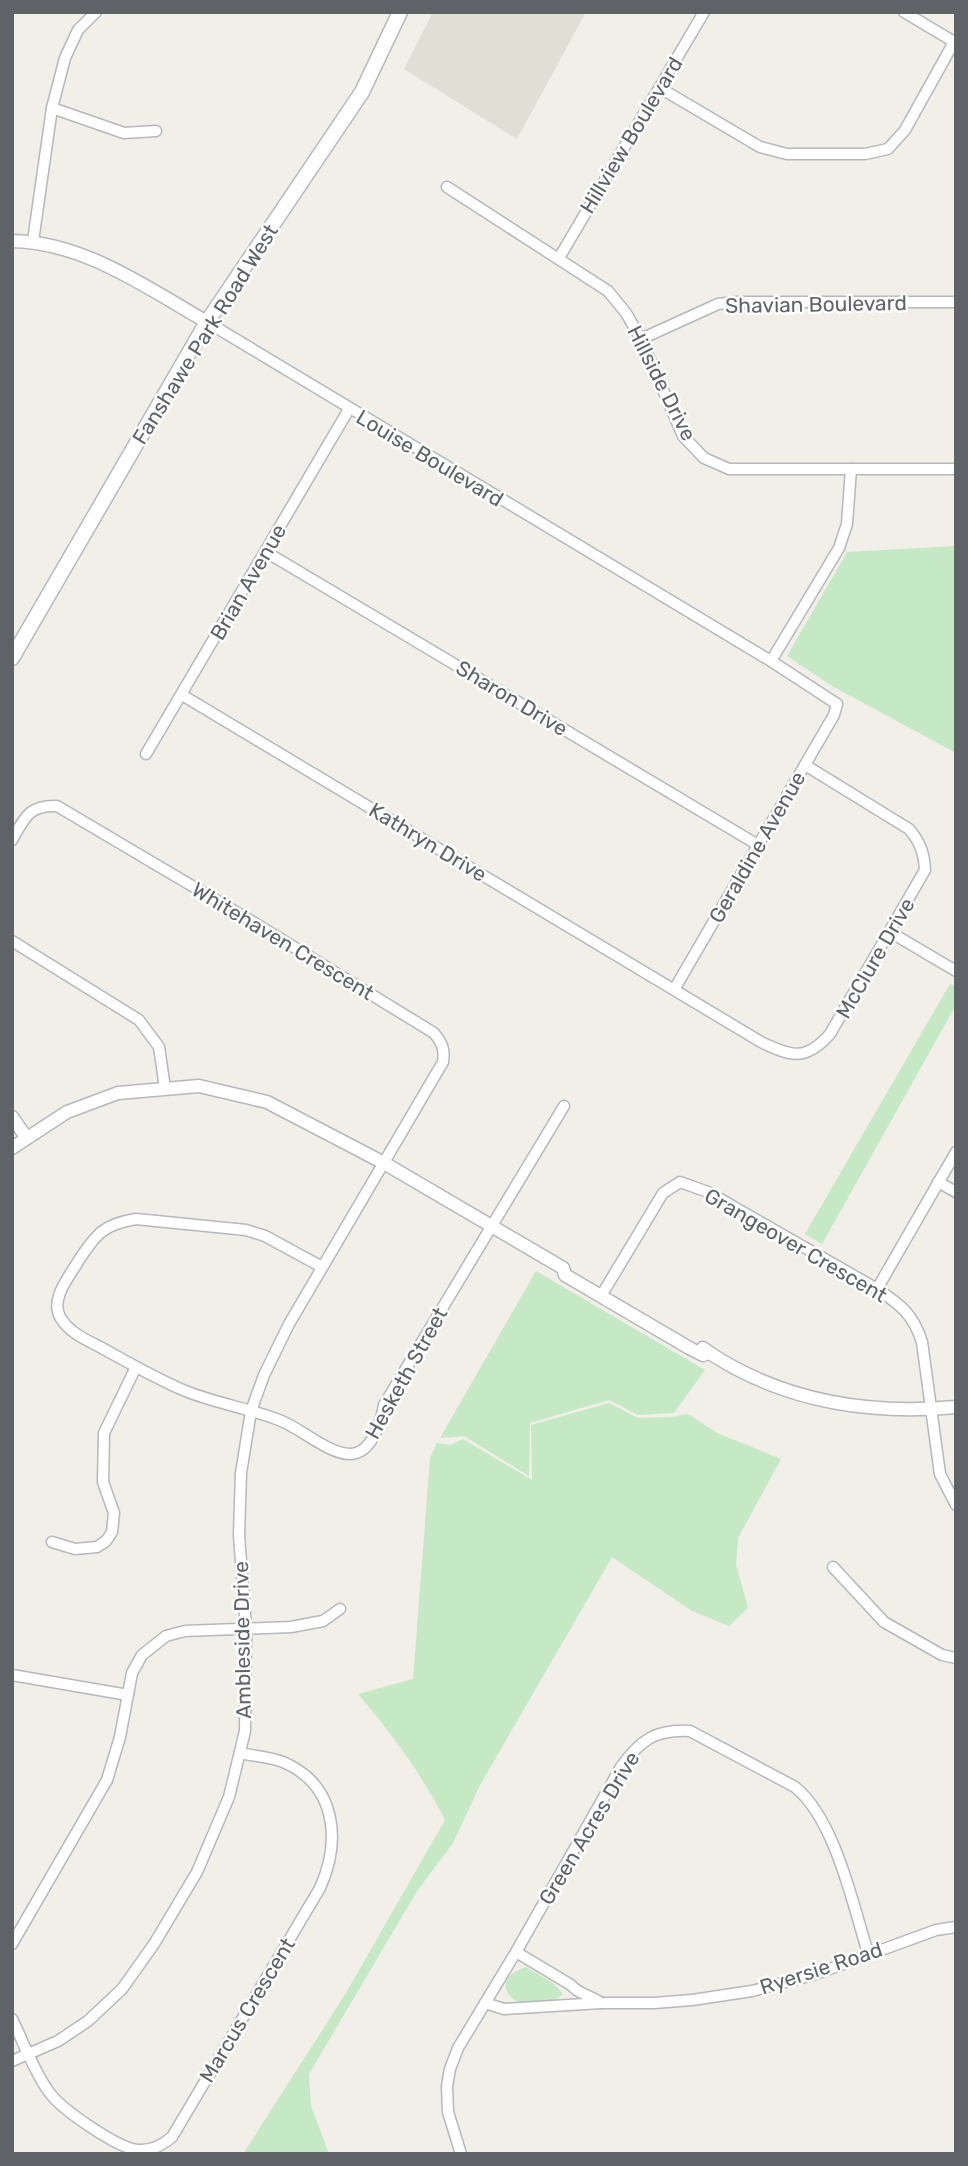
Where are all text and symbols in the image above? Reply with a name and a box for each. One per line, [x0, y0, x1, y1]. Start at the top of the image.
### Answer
street label: Hillview Boulevard [574, 52, 688, 218]
street label: Fanshawe Park Road West [127, 219, 283, 449]
street label: Shavian Boulevard [725, 290, 907, 318]
street label: Hillside Drive [622, 321, 702, 445]
street label: Louise Boulevard [352, 404, 508, 512]
street label: Brian Avenue [205, 520, 291, 644]
street label: Sharon Drive [452, 655, 572, 741]
street label: Geraldine Avenue [703, 767, 811, 927]
street label: Kathryn Drive [365, 797, 491, 887]
street label: Whitehaven Crescent [187, 877, 379, 1005]
street label: McClure Drive [830, 893, 920, 1023]
street label: Grangeover Crescent [700, 1183, 892, 1307]
street label: Hesketh Street [360, 1303, 452, 1443]
street label: Ambleside Drive [228, 1561, 256, 1719]
street label: Green Acres Drive [533, 1747, 645, 1909]
street label: Marcus Crescent [194, 1933, 300, 2087]
street label: Ryersie Road [757, 1936, 885, 2000]

